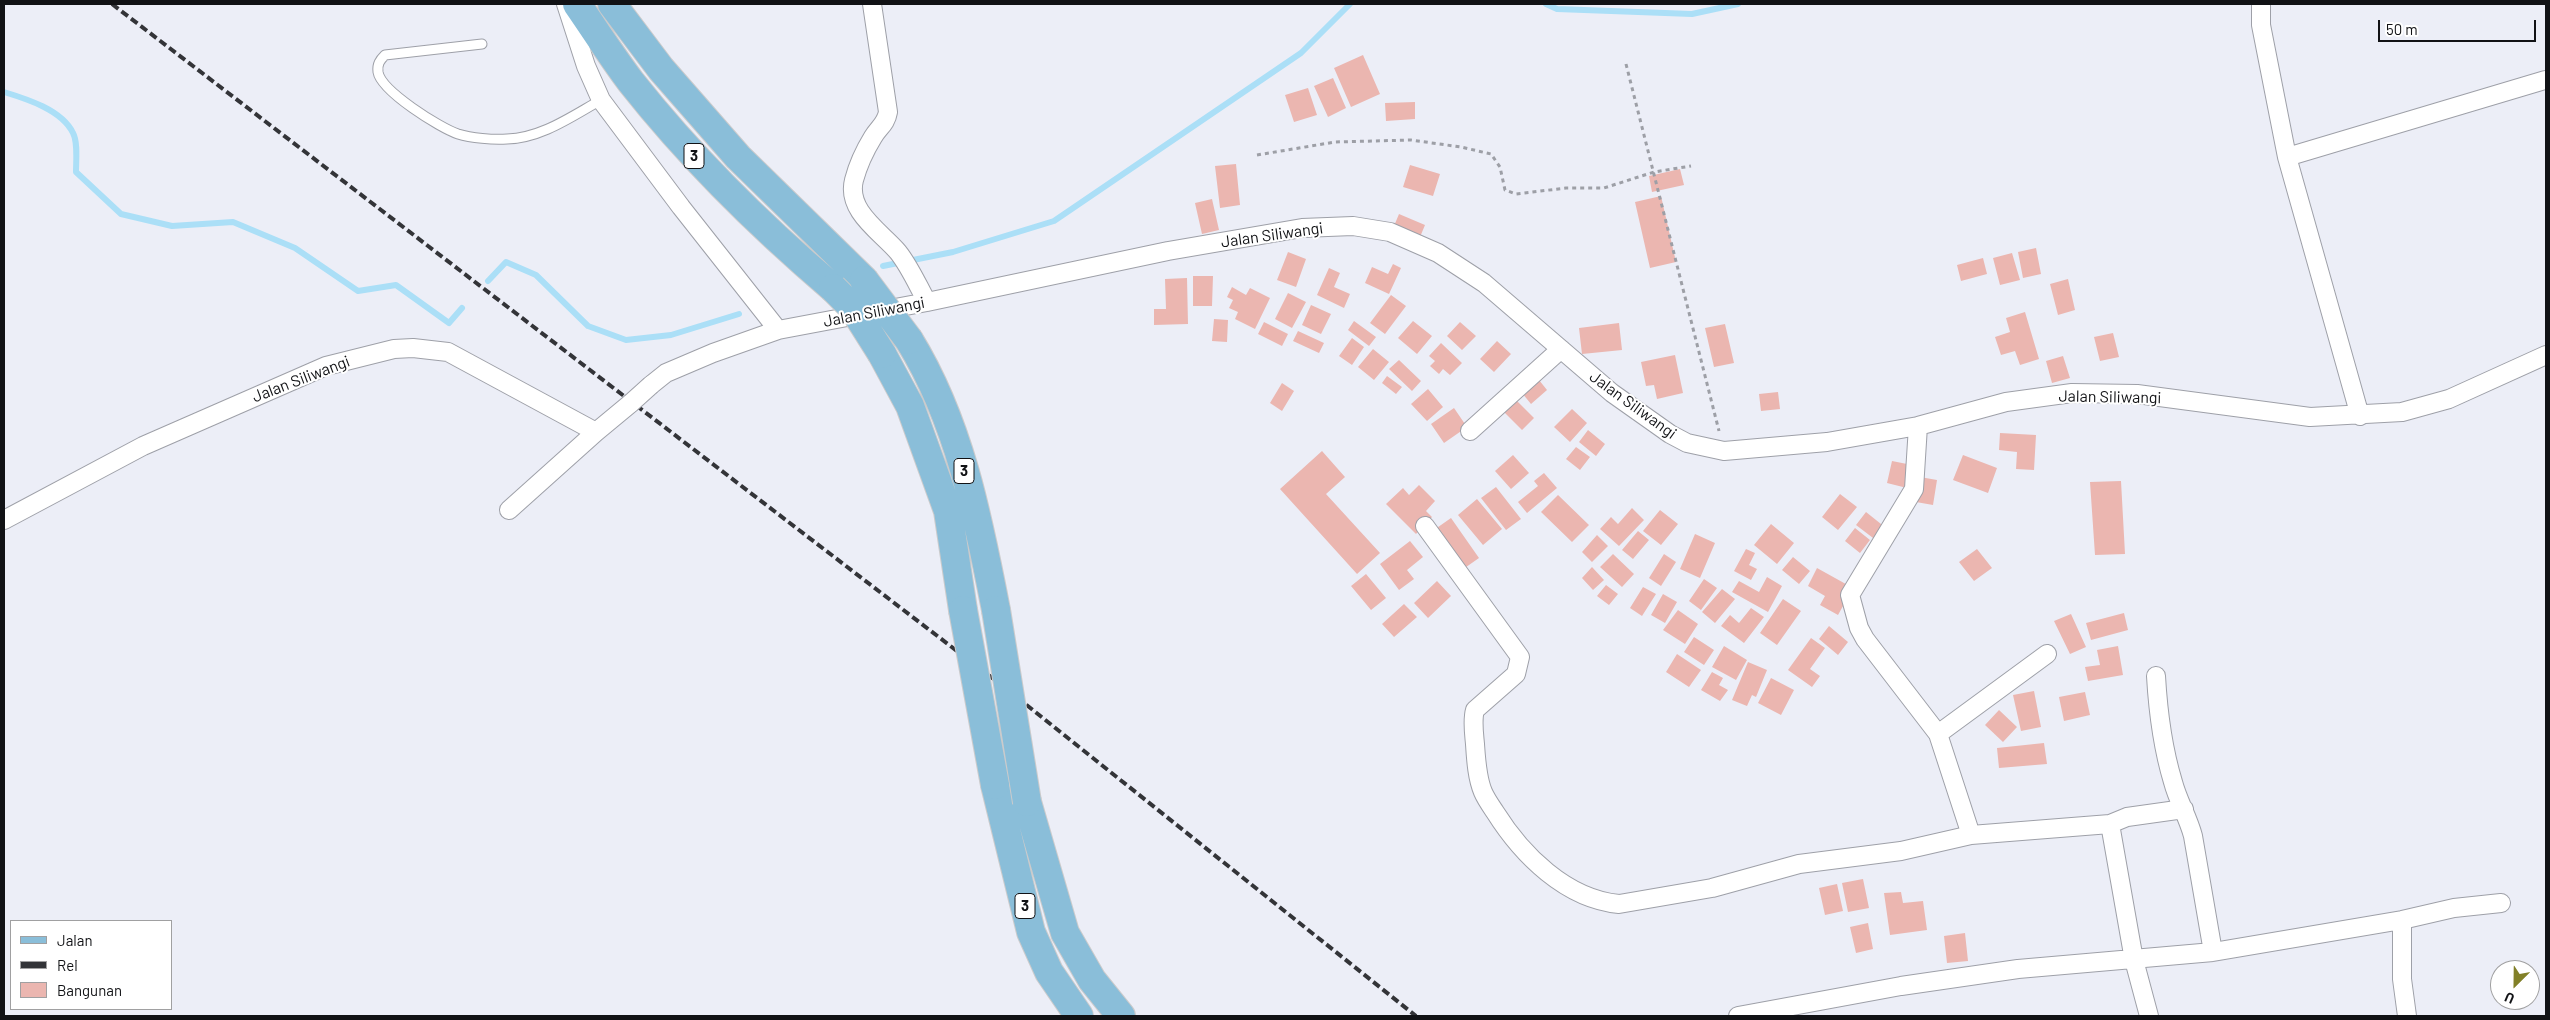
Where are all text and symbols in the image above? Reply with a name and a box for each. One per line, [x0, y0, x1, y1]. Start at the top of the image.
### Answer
scale bar [2380, 10, 2538, 42]
text: 50 m [2386, 20, 2418, 38]
road number: 3 [684, 144, 704, 168]
street label: Jalan Siliwangi [1220, 218, 1324, 252]
street label: Jalan Siliwangi [822, 293, 926, 331]
street label: Jalan Siliwangi [249, 352, 353, 406]
street label: Jalan Siliwangi [1586, 367, 1680, 443]
street label: Jalan Siliwangi [2058, 387, 2162, 407]
road number: 3 [954, 458, 974, 484]
road number: 3 [1015, 894, 1035, 918]
legend [10, 920, 172, 1010]
text: Jalan [57, 931, 93, 949]
text: Rel [57, 956, 78, 974]
north arrow [2490, 960, 2540, 1010]
text: Bangunan [57, 981, 122, 999]
text: U [2502, 989, 2517, 1008]

